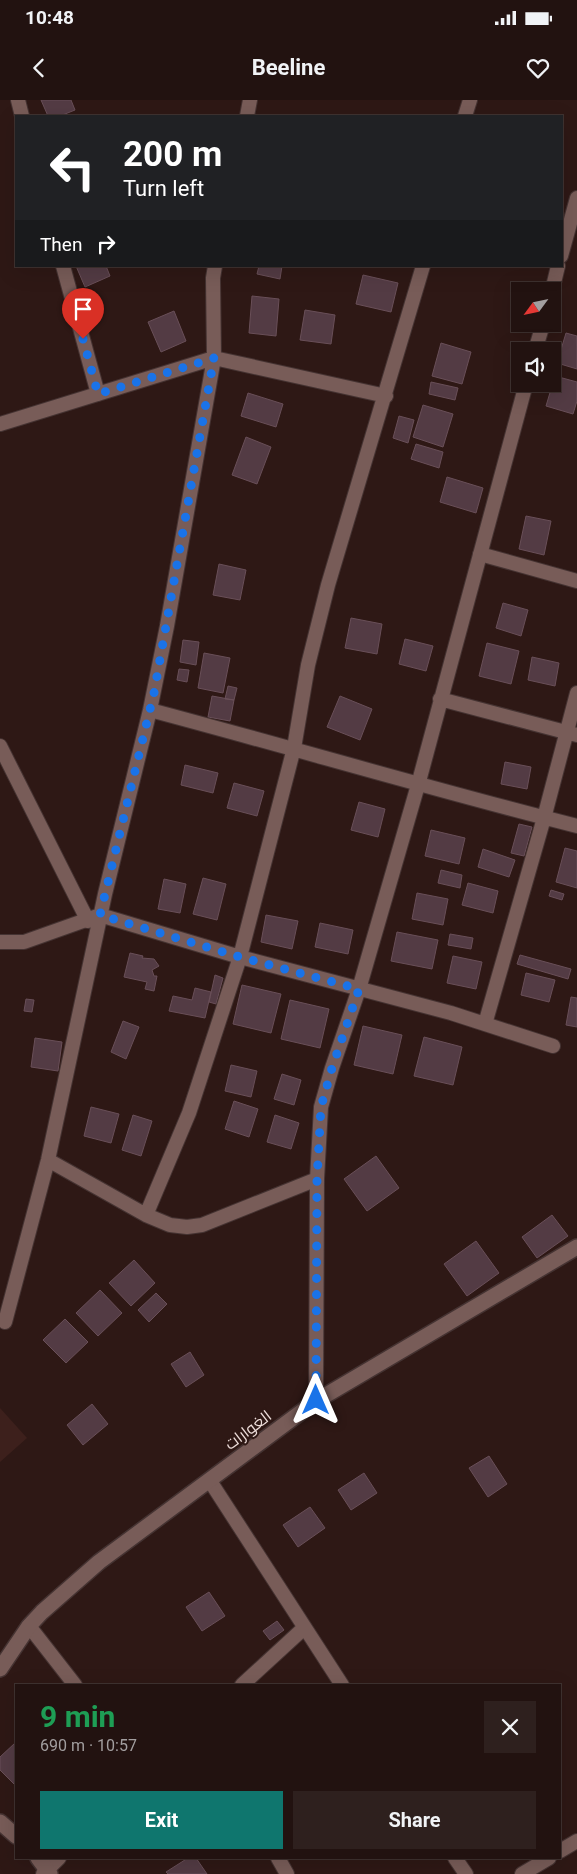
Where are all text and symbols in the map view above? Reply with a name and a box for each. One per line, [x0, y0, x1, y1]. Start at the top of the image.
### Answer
text: 10:48 [25, 6, 74, 29]
icon: back [25, 54, 53, 82]
icon: heart [524, 54, 552, 82]
text: Beeline [252, 55, 325, 80]
text: 200 m [123, 134, 222, 175]
icon: left [40, 135, 105, 200]
text: Turn left [123, 176, 204, 201]
icon: right [92, 230, 120, 258]
text: Then [40, 233, 82, 256]
north arrow [511, 282, 561, 332]
map controls [511, 282, 561, 392]
pin [62, 288, 104, 339]
icon: arrive [69, 295, 97, 323]
button: sound [511, 342, 561, 392]
position arrow [289, 1373, 341, 1425]
street label: الغوارات [221, 1406, 275, 1454]
text: 9 min [40, 1699, 115, 1734]
button: close [484, 1701, 536, 1753]
text: 690 m · 10:57 [40, 1736, 137, 1755]
button: Exit [40, 1791, 283, 1849]
button: Share [293, 1791, 536, 1849]

